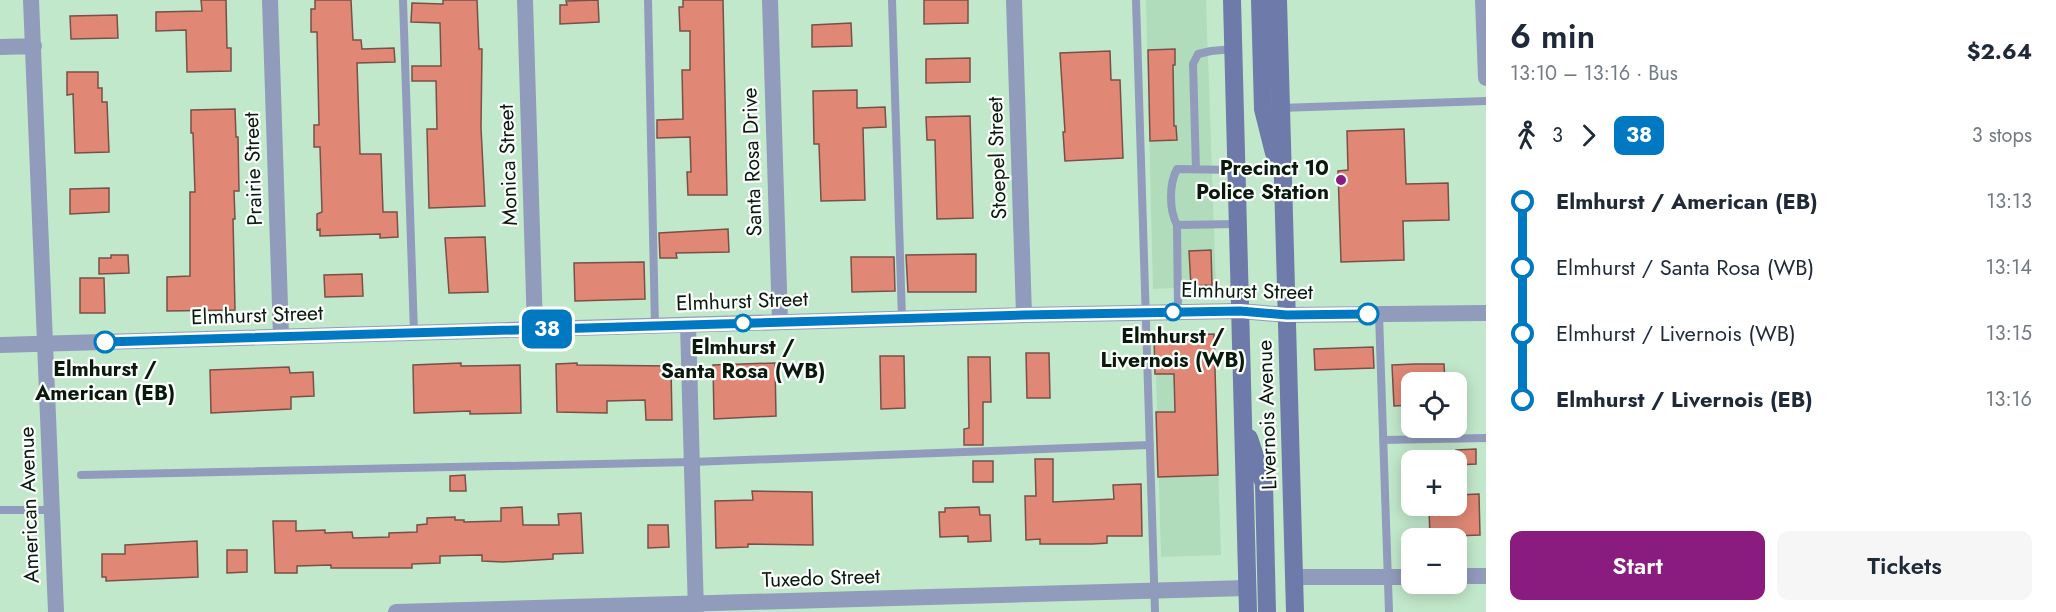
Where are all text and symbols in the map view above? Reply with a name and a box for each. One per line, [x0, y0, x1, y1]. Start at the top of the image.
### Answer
text: 6 min [1510, 13, 1595, 60]
text: $2.64 [1967, 35, 2032, 67]
text: 13:10 – 13:16 · Bus [1510, 59, 1678, 88]
street label: Santa Rosa Drive [734, 87, 770, 237]
street label: Stoepel Street [980, 96, 1014, 220]
street label: Monica Street [491, 104, 525, 226]
street label: Prairie Street [236, 112, 270, 226]
icon: walk [1510, 119, 1543, 152]
icon: forward [1572, 119, 1605, 152]
text: 38 [1626, 120, 1652, 150]
text: 3 [1552, 121, 1563, 150]
text: 3 stops [1972, 121, 2032, 150]
place label: Precinct 10 Police Station [1196, 153, 1329, 207]
marker: Precinct 10 Police Station [1334, 173, 1348, 187]
text: Elmhurst / American (EB) [1556, 185, 1818, 217]
text: 13:13 [1986, 187, 2032, 216]
text: Elmhurst / Santa Rosa (WB) [1556, 251, 1814, 283]
text: 13:14 [1985, 253, 2032, 282]
street label: Elmhurst Street [1181, 275, 1313, 307]
street label: Elmhurst Street [676, 284, 808, 318]
street label: Elmhurst Street [191, 298, 323, 332]
marker: Elmhurst / Livernois (WB) [1164, 303, 1182, 321]
unlabelled marker [1357, 303, 1379, 325]
line badge: 38 [520, 310, 574, 348]
text: 38 [534, 314, 560, 344]
marker: Elmhurst / Santa Rosa (WB) [734, 314, 752, 332]
text: Elmhurst / Livernois (WB) [1556, 317, 1796, 349]
text: 13:15 [1986, 319, 2032, 348]
place label: Elmhurst / Livernois (WB) [1100, 321, 1246, 375]
marker: Elmhurst / American (EB) [94, 331, 116, 353]
place label: Elmhurst / Santa Rosa (WB) [661, 332, 825, 386]
street label: Livernois Avenue [1249, 339, 1285, 490]
place label: Elmhurst / American (EB) [34, 354, 175, 408]
map controls [1401, 372, 1467, 594]
button: locate [1401, 372, 1467, 438]
text: Elmhurst / Livernois (EB) [1556, 383, 1813, 415]
text: 13:16 [1986, 385, 2032, 414]
street label: American Avenue [11, 426, 47, 584]
button: + [1401, 450, 1467, 516]
button: − [1401, 528, 1467, 594]
button: Start [1510, 531, 1765, 600]
button: Tickets [1777, 531, 2032, 600]
street label: Tuxedo Street [761, 561, 881, 595]

